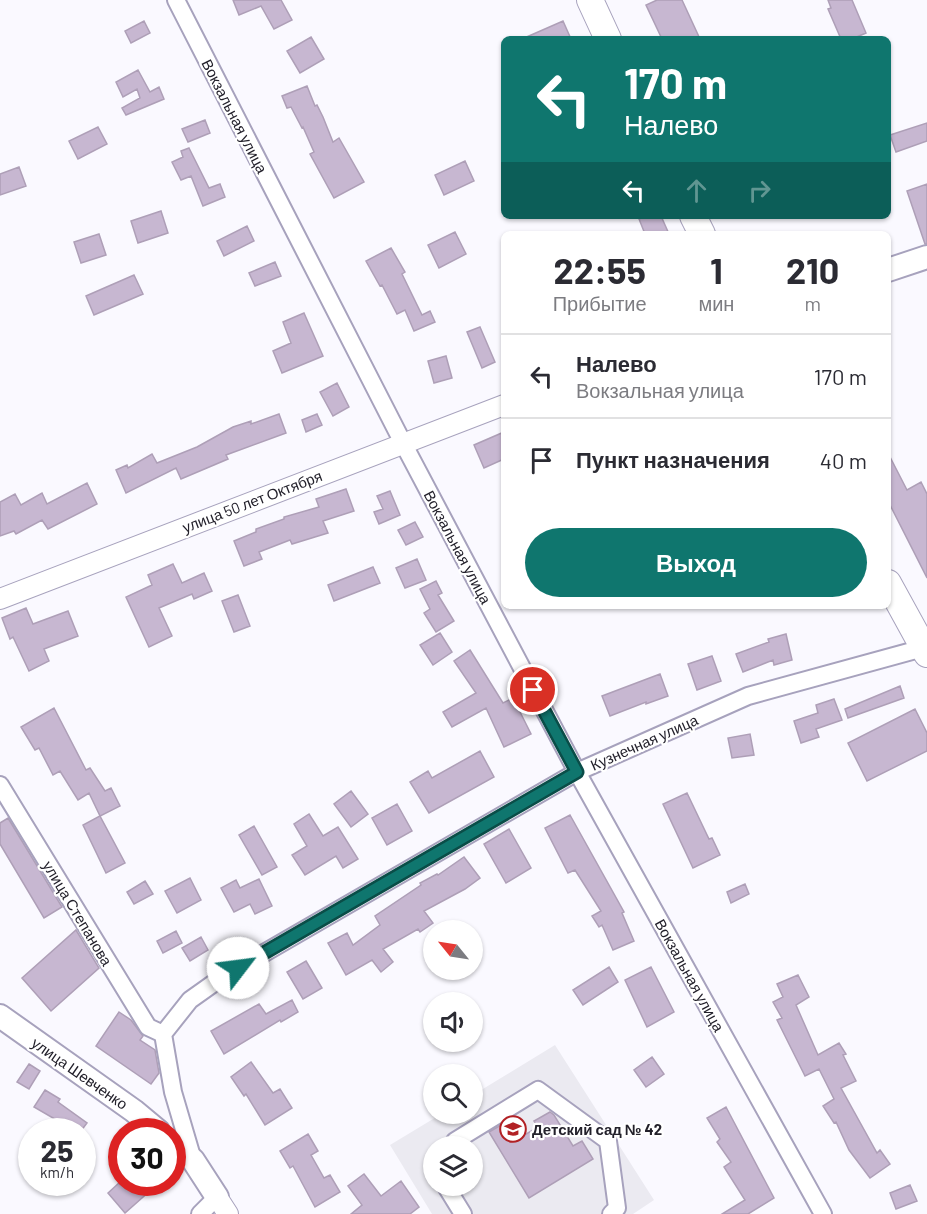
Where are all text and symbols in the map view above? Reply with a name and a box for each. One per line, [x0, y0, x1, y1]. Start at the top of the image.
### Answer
street label: Вокзальная улица [198, 56, 272, 177]
text: 170 m [624, 57, 727, 107]
icon: left [525, 60, 603, 138]
text: Налево [624, 108, 718, 140]
icon: left [617, 174, 650, 207]
icon: ahead [680, 174, 713, 207]
icon: right [743, 174, 776, 207]
text: 22:55 [554, 248, 646, 291]
text: 1 [710, 248, 723, 291]
text: 210 [786, 248, 839, 291]
text: Прибытие [553, 291, 647, 315]
text: мин [698, 291, 734, 315]
text: m [804, 291, 821, 315]
text: Налево [576, 350, 657, 376]
icon: left [525, 360, 558, 393]
text: 170 m [814, 363, 867, 389]
text: Вокзальная улица [576, 378, 744, 402]
icon: arrive [525, 444, 558, 477]
text: Пункт назначения [576, 446, 770, 472]
text: 40 m [820, 447, 867, 473]
street label: улица 50 лет Октября [180, 466, 324, 536]
street label: Вокзальная улица [421, 487, 496, 607]
button: Выход [525, 528, 867, 597]
pin [507, 664, 558, 715]
icon: arrive [516, 673, 549, 706]
street label: Кузнечная улица [587, 710, 701, 774]
street label: улица Степанова [40, 857, 117, 969]
street label: Вокзальная улица [652, 916, 729, 1035]
north arrow [423, 920, 483, 980]
map controls [423, 920, 483, 1196]
position arrow [206, 936, 270, 1000]
button: sound [423, 992, 483, 1052]
street label: улица Шевченко [28, 1033, 132, 1113]
button: search [423, 1064, 483, 1124]
school or university icon: Детский сад № 42 [498, 1114, 528, 1144]
speed limit sign: 30 [108, 1118, 186, 1196]
place label: Детский сад № 42 [532, 1120, 662, 1138]
text: 25 [41, 1132, 73, 1168]
button: layers [423, 1136, 483, 1196]
text: km/h [40, 1163, 74, 1181]

